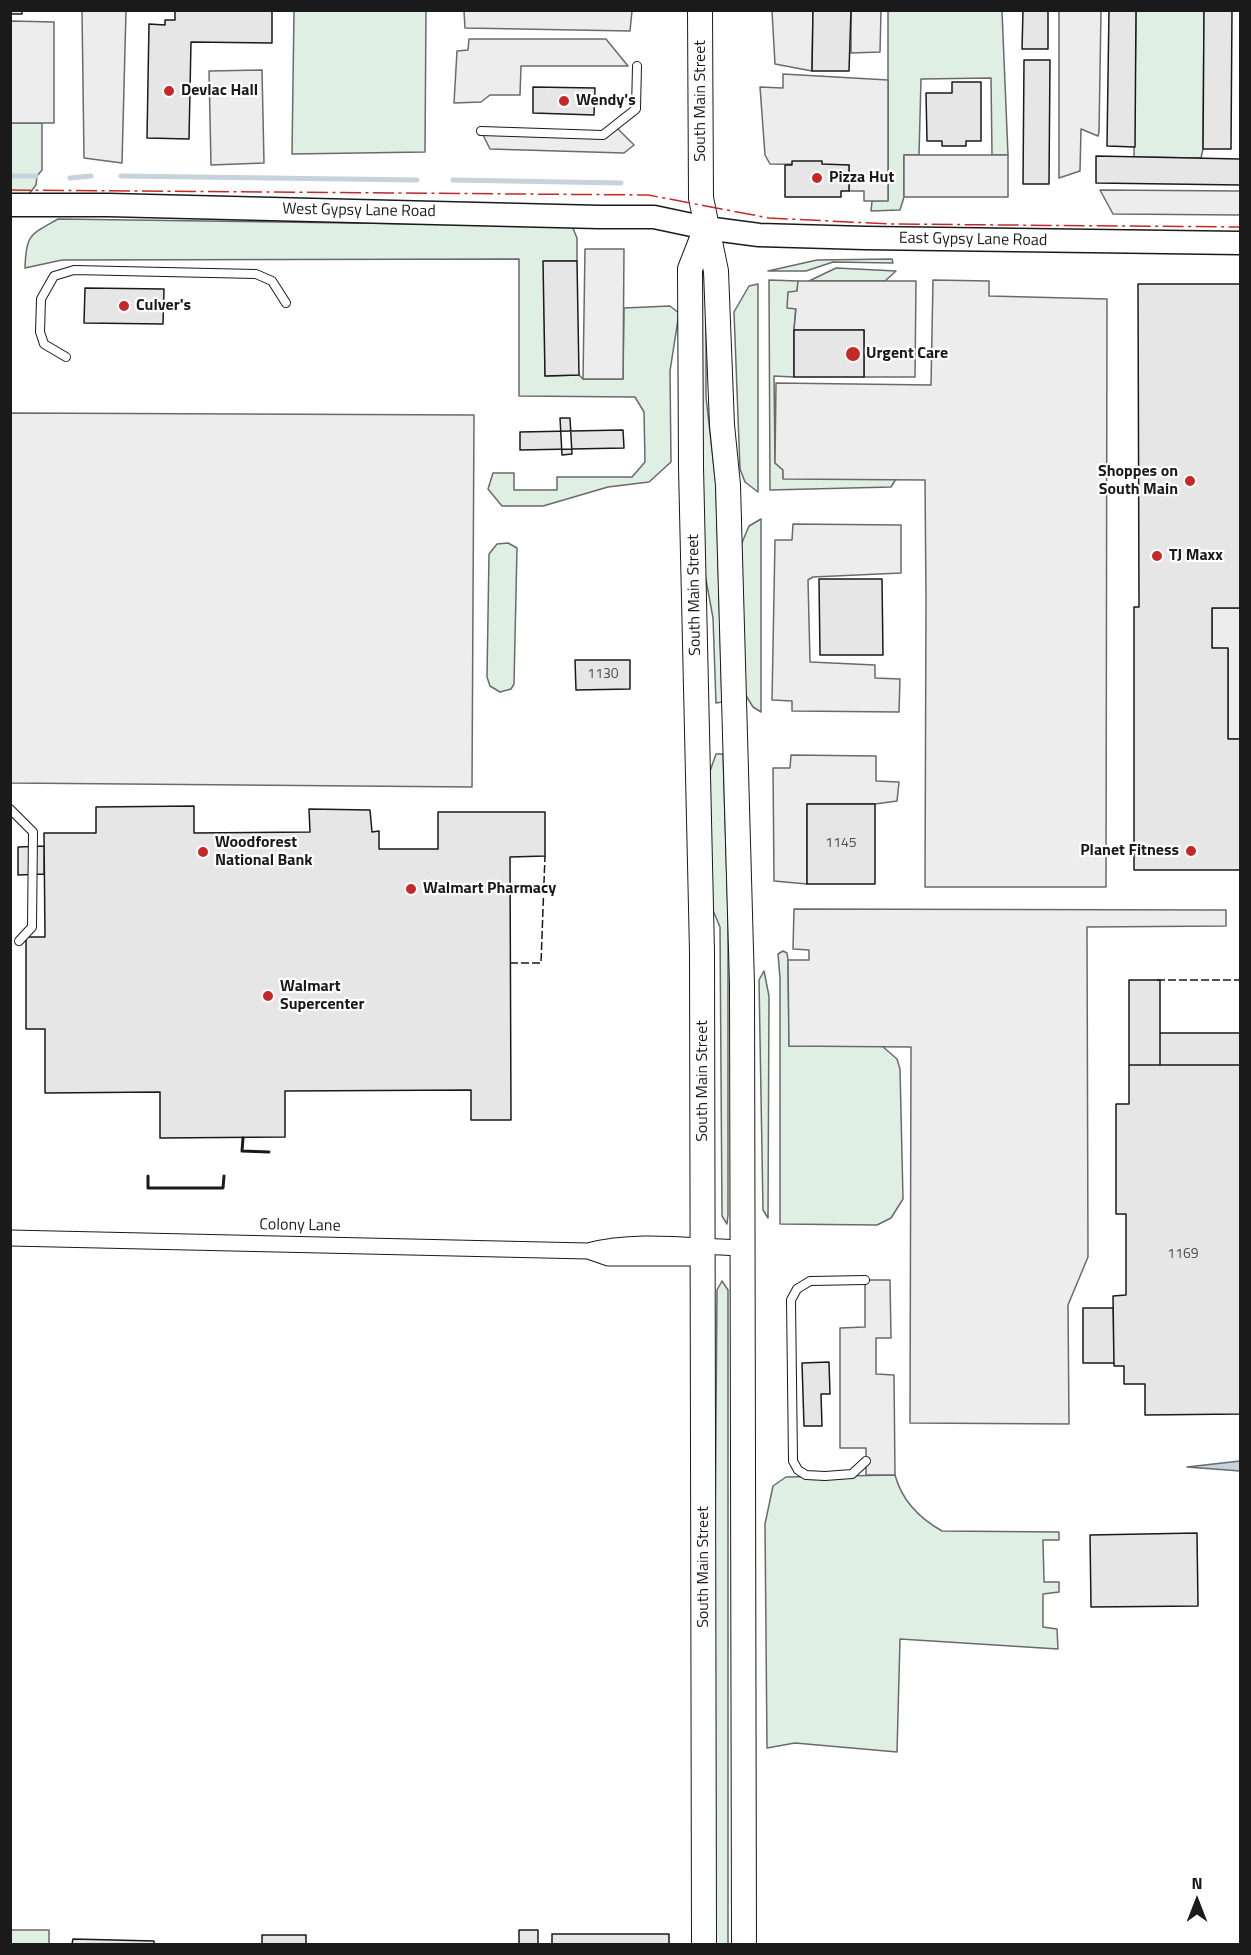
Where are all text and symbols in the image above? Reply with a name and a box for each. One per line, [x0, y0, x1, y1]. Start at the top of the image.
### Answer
street label: South Main Street [691, 40, 711, 162]
place label: Devlac Hall [181, 81, 258, 101]
marker: Devlac Hall [162, 84, 176, 98]
place label: Wendy's [576, 91, 636, 111]
marker: Wendy's [557, 94, 571, 108]
place label: Pizza Hut [829, 168, 894, 188]
marker: Pizza Hut [810, 171, 824, 185]
street label: West Gypsy Lane Road [282, 200, 436, 222]
street label: East Gypsy Lane Road [899, 229, 1047, 251]
place label: Culver's [136, 296, 191, 316]
marker: Culver's [117, 299, 131, 313]
place label: Urgent Care [866, 344, 948, 364]
marker: Urgent Care [844, 345, 862, 363]
place label: Shoppes on South Main [1098, 462, 1178, 500]
marker: Shoppes on South Main [1183, 474, 1197, 488]
street label: South Main Street [684, 534, 706, 656]
place label: TJ Maxx [1169, 546, 1223, 566]
marker: TJ Maxx [1150, 549, 1164, 563]
house number: 1130 [587, 667, 619, 683]
place label: Woodforest National Bank [215, 833, 313, 871]
house number: 1145 [825, 836, 857, 852]
place label: Planet Fitness [1080, 841, 1179, 861]
marker: Planet Fitness [1184, 844, 1198, 858]
marker: Woodforest National Bank [196, 845, 210, 859]
place label: Walmart Pharmacy [423, 879, 556, 899]
marker: Walmart Pharmacy [404, 882, 418, 896]
place label: Walmart Supercenter [280, 977, 364, 1015]
marker: Walmart Supercenter [261, 989, 275, 1003]
street label: South Main Street [693, 1020, 713, 1142]
street label: Colony Lane [259, 1216, 341, 1236]
house number: 1169 [1167, 1247, 1199, 1263]
street label: South Main Street [694, 1506, 714, 1628]
north arrow [1167, 1871, 1227, 1931]
text: N [1191, 1871, 1203, 1895]

